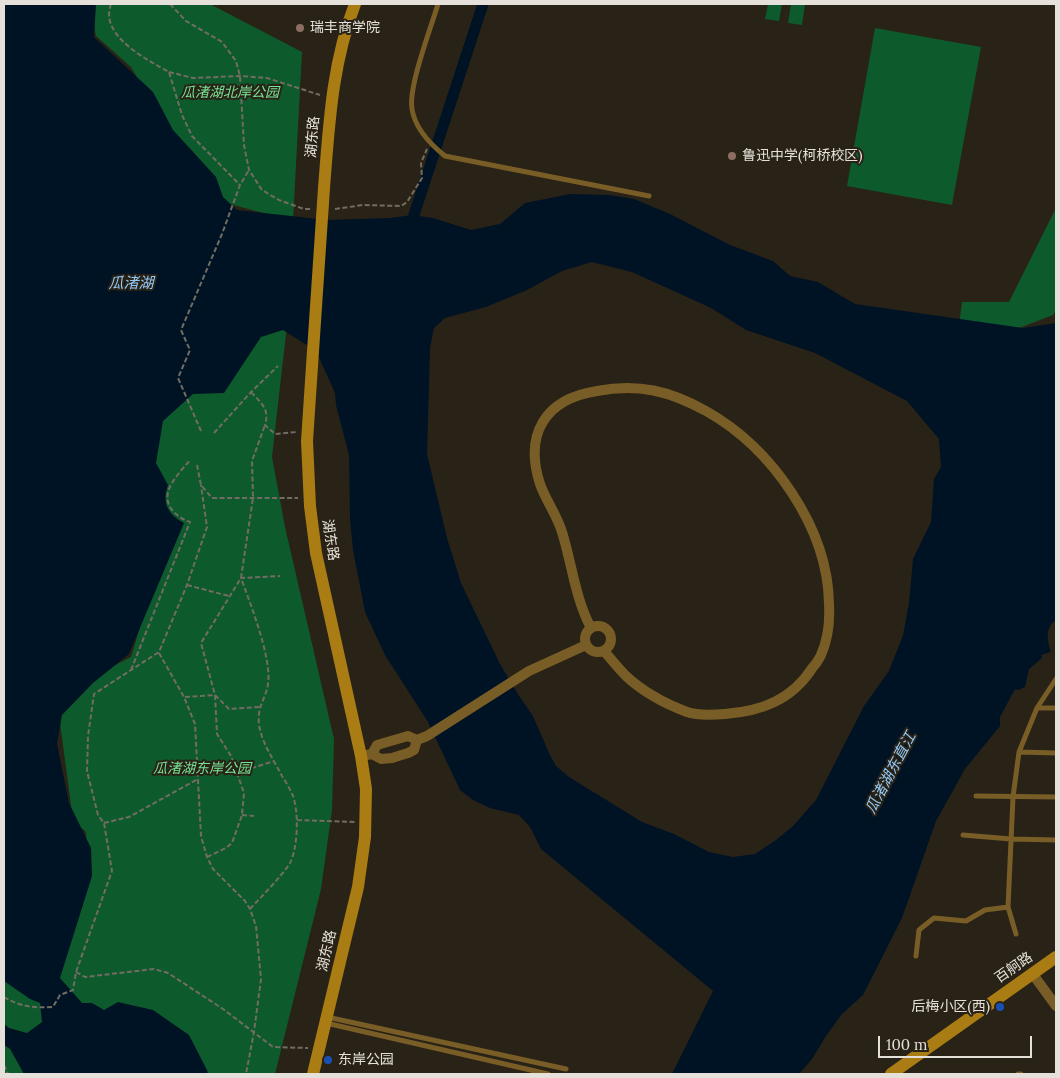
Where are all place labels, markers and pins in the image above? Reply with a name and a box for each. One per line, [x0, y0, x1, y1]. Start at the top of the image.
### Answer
place label: 瑞丰商学院 [310, 20, 380, 36]
marker: 瑞丰商学院 [294, 22, 306, 34]
place label: 鲁迅中学(柯桥校区) [742, 148, 863, 164]
marker: 鲁迅中学(柯桥校区) [726, 150, 738, 162]
place label: 后梅小区(西) [911, 999, 990, 1015]
marker: 后梅小区(西) [994, 1001, 1006, 1013]
place label: 东岸公园 [338, 1052, 394, 1068]
marker: 东岸公园 [322, 1054, 334, 1066]

